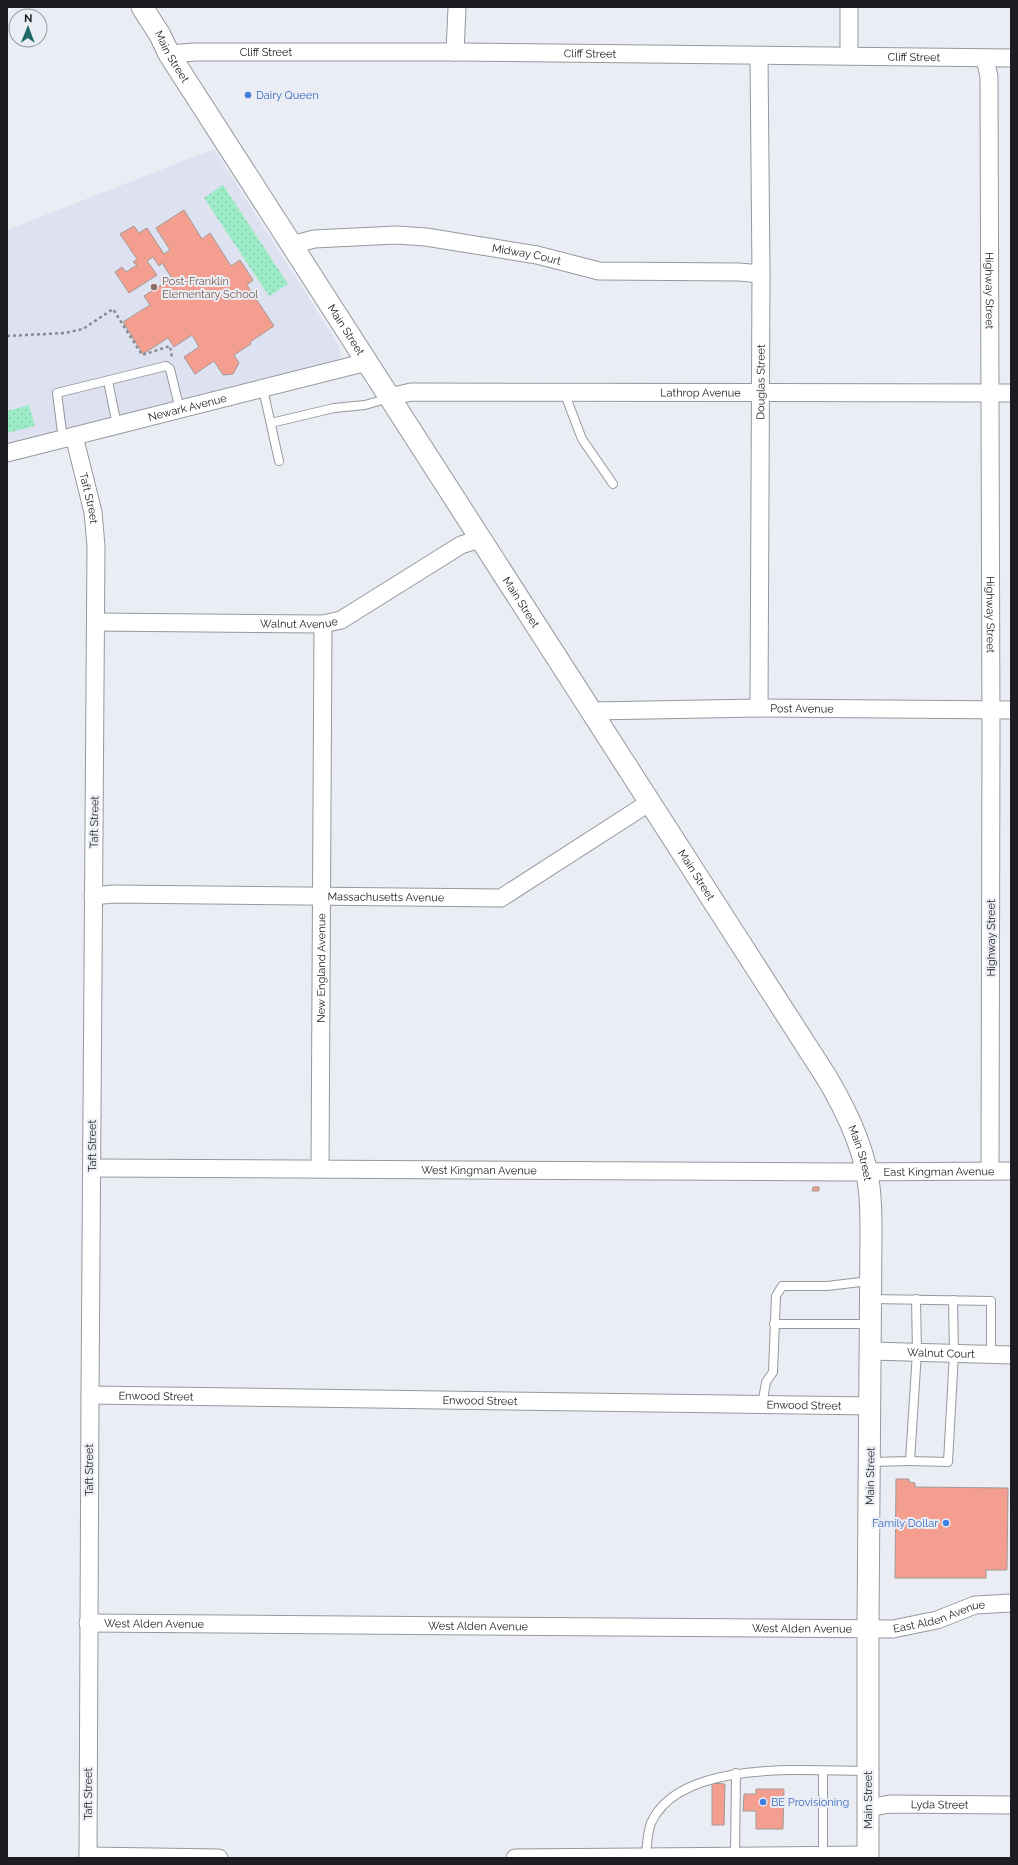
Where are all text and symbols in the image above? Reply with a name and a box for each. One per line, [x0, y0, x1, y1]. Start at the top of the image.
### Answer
north arrow [8, 8, 48, 48]
text: N [24, 12, 32, 25]
street label: Main Street [152, 29, 192, 85]
street label: Cliff Street [240, 46, 292, 59]
street label: Cliff Street [564, 47, 617, 61]
street label: Cliff Street [888, 51, 941, 64]
place label: Dairy Queen [256, 89, 319, 102]
marker: Dairy Queen [243, 90, 253, 100]
street label: Midway Court [491, 242, 563, 268]
street label: Highway Street [983, 252, 996, 330]
place label: Post-Franklin Elementary School [162, 275, 258, 301]
marker: Post-Franklin Elementary School [149, 282, 159, 292]
street label: Main Street [325, 302, 367, 358]
street label: Douglas Street [754, 344, 768, 420]
street label: Lathrop Avenue [660, 386, 741, 400]
street label: Newark Avenue [147, 392, 229, 424]
street label: Taft Street [76, 471, 100, 525]
street label: Main Street [500, 575, 542, 631]
street label: Highway Street [984, 576, 997, 654]
street label: Walnut Avenue [260, 615, 340, 631]
street label: Post Avenue [770, 702, 834, 716]
street label: Taft Street [88, 796, 101, 848]
street label: Main Street [675, 847, 717, 903]
street label: Massachusetts Avenue [327, 890, 445, 904]
street label: Highway Street [985, 899, 998, 977]
street label: New England Avenue [315, 913, 328, 1023]
street label: Taft Street [86, 1120, 99, 1172]
street label: Main Street [845, 1123, 874, 1182]
street label: West Kingman Avenue [421, 1164, 537, 1177]
street label: East Kingman Avenue [884, 1165, 995, 1179]
street label: Walnut Court [907, 1346, 975, 1361]
street label: Enwood Street [118, 1389, 194, 1403]
street label: Enwood Street [442, 1394, 518, 1408]
street label: Enwood Street [766, 1399, 842, 1413]
street label: Taft Street [83, 1444, 96, 1496]
street label: Main Street [863, 1447, 878, 1505]
place label: Family Dollar [872, 1517, 938, 1530]
marker: Family Dollar [941, 1518, 951, 1528]
street label: East Alden Avenue [892, 1598, 986, 1636]
street label: West Alden Avenue [104, 1617, 205, 1631]
street label: West Alden Avenue [428, 1620, 529, 1633]
street label: West Alden Avenue [752, 1622, 853, 1636]
street label: Taft Street [82, 1768, 95, 1820]
street label: Main Street [862, 1771, 875, 1829]
place label: BE Provisioning [771, 1796, 849, 1809]
marker: BE Provisioning [758, 1797, 768, 1807]
street label: Lyda Street [911, 1798, 969, 1812]

